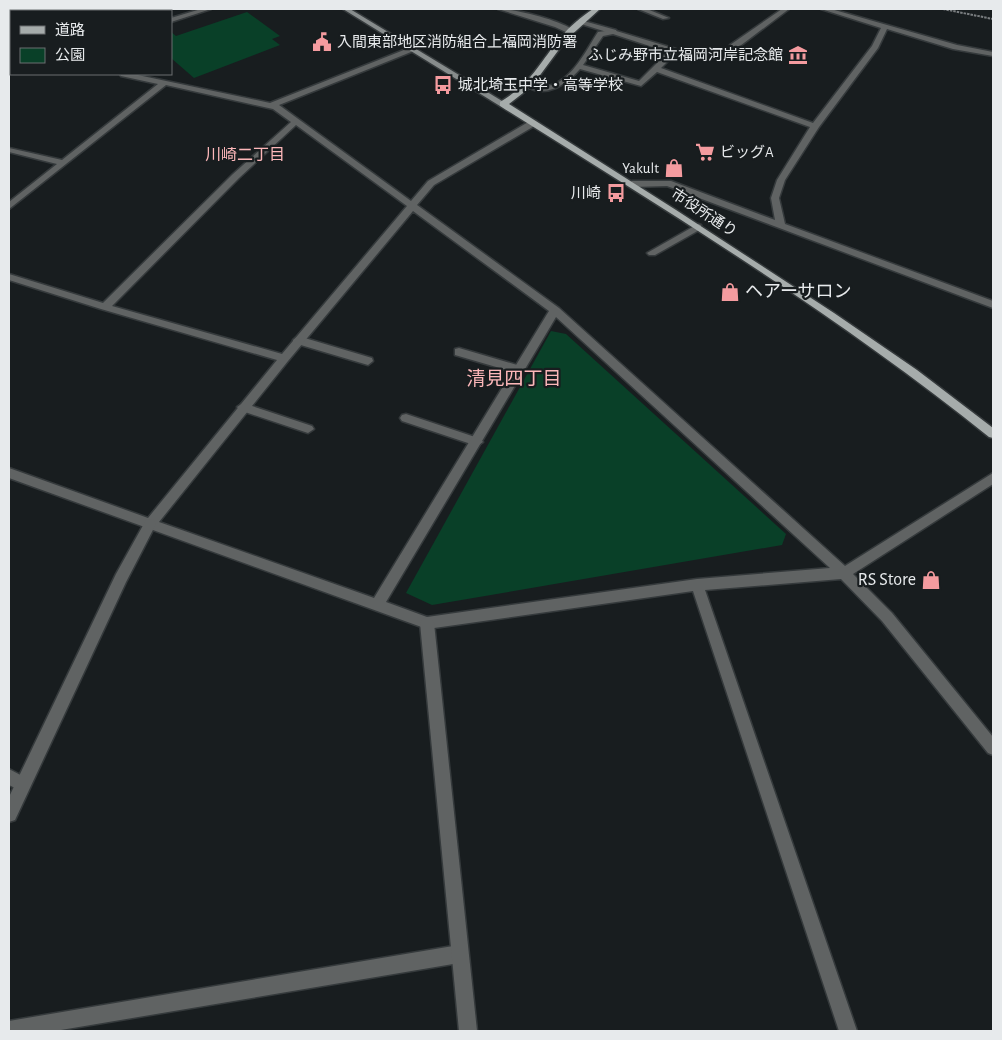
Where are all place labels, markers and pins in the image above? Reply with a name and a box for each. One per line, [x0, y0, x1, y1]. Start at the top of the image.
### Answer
public building icon: 入間東部地区消防組合上福岡消防署 [311, 31, 333, 53]
place label: 入間東部地区消防組合上福岡消防署 [337, 34, 577, 50]
museum icon: ふじみ野市立福岡河岸記念館 [787, 44, 809, 66]
place label: ふじみ野市立福岡河岸記念館 [588, 47, 783, 63]
bus stop icon: 城北埼玉中学・高等学校 [432, 74, 454, 96]
place label: 城北埼玉中学・高等学校 [458, 76, 623, 93]
supermarket icon: ビッグA [694, 141, 716, 163]
place label: ビッグA [720, 144, 774, 160]
shop icon: Yakult [663, 157, 685, 179]
place label: Yakult [622, 161, 659, 176]
bus stop icon: 川崎 [605, 182, 627, 204]
place label: 川崎 [571, 185, 601, 201]
shop icon: ヘアーサロン [719, 281, 741, 303]
place label: ヘアーサロン [745, 283, 852, 301]
shop icon: RS Store [920, 569, 942, 591]
place label: RS Store [858, 571, 916, 589]

